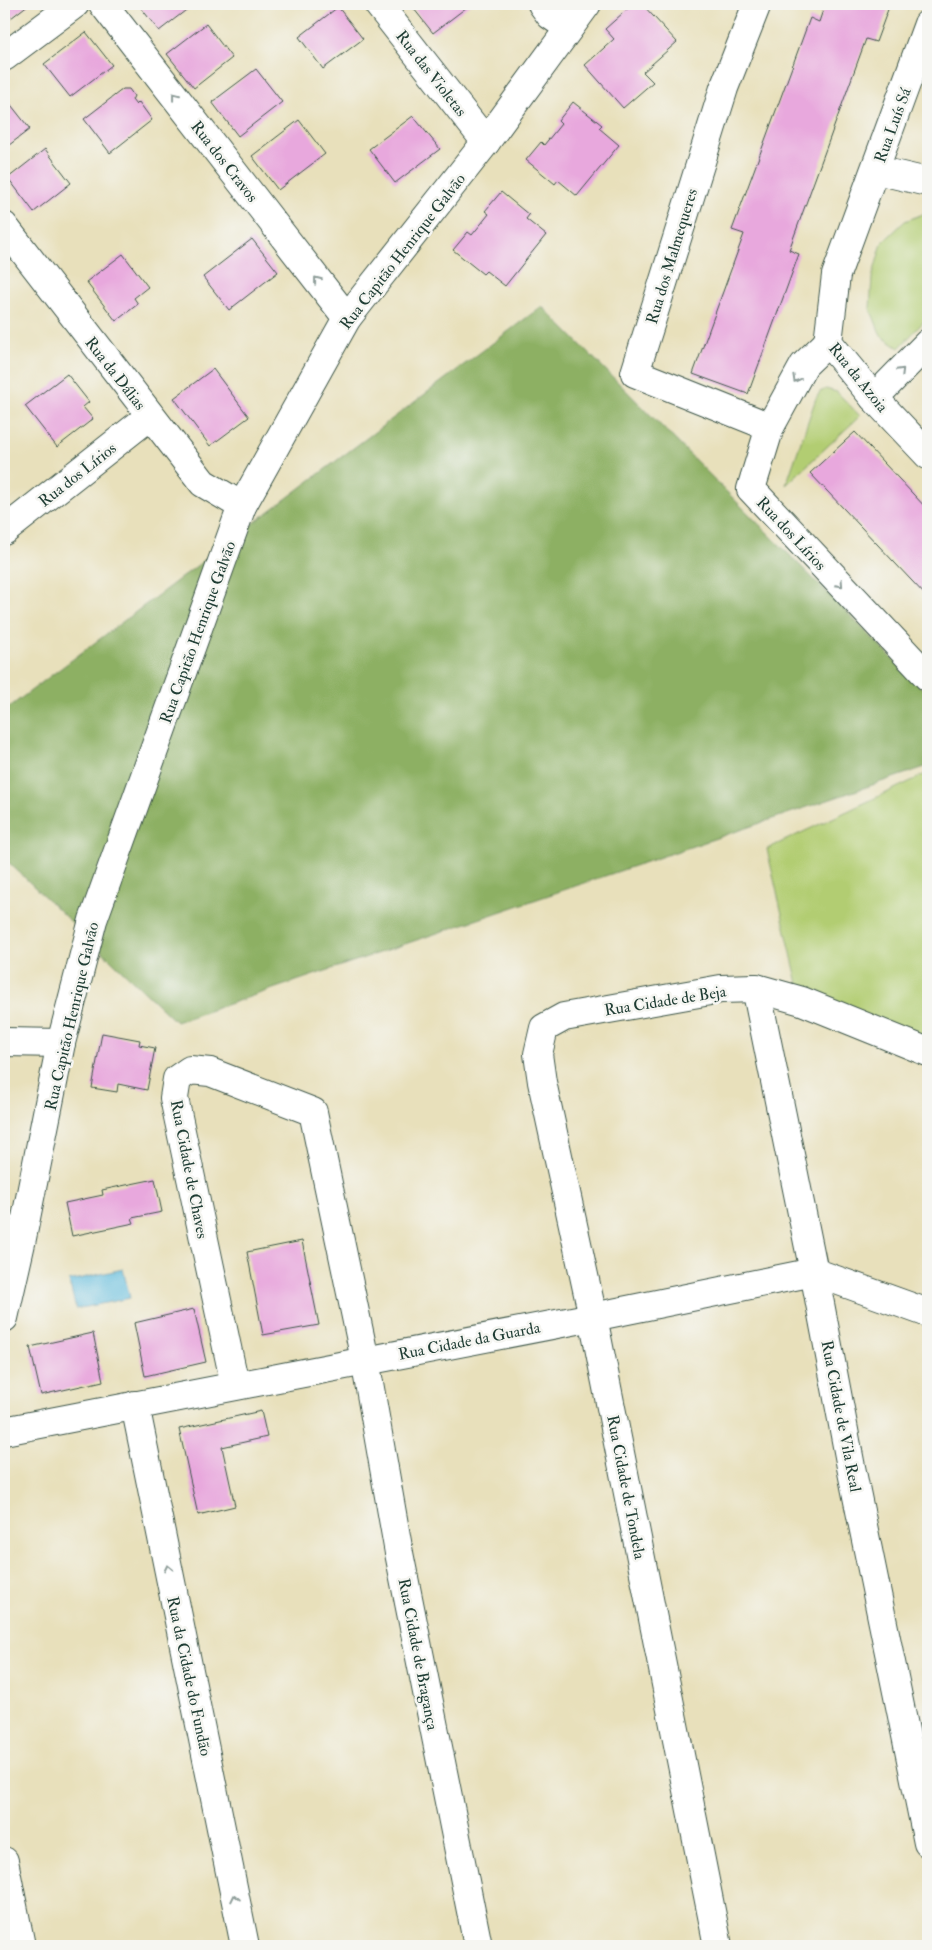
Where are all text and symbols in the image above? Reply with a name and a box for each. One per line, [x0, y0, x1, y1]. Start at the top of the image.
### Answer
street label: Rua das Violetas [391, 27, 471, 121]
street label: Rua Luís Sá [870, 85, 916, 165]
one-way arrow [172, 93, 180, 102]
street label: Rua dos Cravos [186, 117, 262, 206]
street label: Rua Capitão Henrique Galvão [336, 169, 471, 334]
street label: Rua dos Malmequeres [642, 186, 702, 326]
one-way arrow [314, 276, 323, 286]
street label: Rua da Dálias [80, 333, 150, 414]
street label: Rua da Azoia [824, 339, 893, 417]
one-way arrow [895, 367, 904, 376]
one-way arrow [792, 373, 802, 382]
street label: Rua dos Lírios [35, 438, 120, 511]
street label: Rua dos Lírios [752, 493, 830, 575]
street label: Rua Capitão Henrique Galvão [156, 538, 241, 727]
one-way arrow [834, 578, 843, 587]
street label: Rua Capitão Henrique Galvão [41, 920, 104, 1113]
street label: Rua Cidade de Beja [603, 981, 728, 1020]
street label: Rua Cidade de Chaves [166, 1098, 212, 1240]
street label: Rua Cidade da Guarda [397, 1317, 542, 1365]
street label: Rua Cidade de Vila Real [817, 1339, 866, 1494]
street label: Rua Cidade de Tondela [602, 1413, 650, 1561]
one-way arrow [163, 1563, 174, 1572]
street label: Rua Cidade de Bragança [393, 1577, 443, 1732]
street label: Rua da Cidade do Fundão [162, 1595, 216, 1758]
one-way arrow [231, 1894, 241, 1903]

